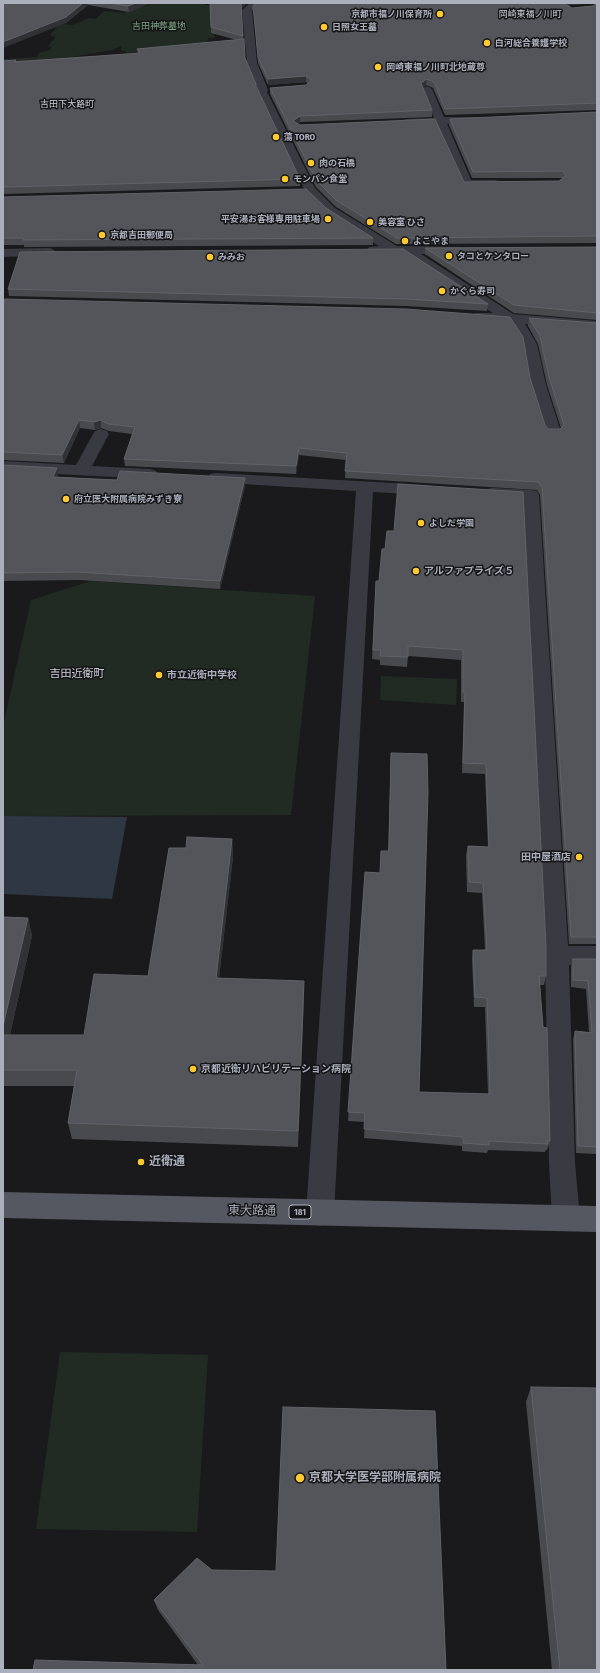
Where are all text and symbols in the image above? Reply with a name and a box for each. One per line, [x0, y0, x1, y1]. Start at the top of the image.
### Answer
place label: 京都市福ノ川保育所 [351, 9, 432, 19]
marker: 京都市福ノ川保育所 [435, 9, 445, 19]
district label: 岡崎東福ノ川町 [499, 9, 561, 19]
park label: 吉田神葬墓地 [132, 21, 186, 31]
marker: 日照女王墓 [319, 22, 329, 32]
place label: 日照女王墓 [332, 22, 377, 32]
marker: 白河総合養護学校 [482, 38, 492, 48]
place label: 白河総合養護学校 [495, 38, 567, 48]
marker: 岡崎東福ノ川町北地蔵尊 [373, 62, 383, 72]
place label: 岡崎東福ノ川町北地蔵尊 [386, 62, 485, 72]
district label: 吉田下大路町 [40, 99, 94, 109]
marker: 蕩 TORO [271, 132, 281, 142]
place label: 蕩 TORO [284, 132, 315, 142]
marker: 肉の石橋 [306, 158, 316, 168]
place label: 肉の石橋 [319, 158, 355, 168]
marker: モンパン食堂 [280, 174, 290, 184]
place label: モンパン食堂 [293, 174, 347, 184]
place label: 平安湯お客様専用駐車場 [221, 214, 320, 224]
marker: 平安湯お客様専用駐車場 [323, 214, 333, 224]
marker: 美容室 ひさ [365, 217, 375, 227]
place label: 美容室 ひさ [378, 217, 425, 227]
marker: 京都吉田郵便局 [97, 230, 107, 240]
place label: 京都吉田郵便局 [110, 230, 173, 240]
marker: よこやま [400, 236, 410, 246]
place label: よこやま [413, 236, 449, 246]
marker: タコとケンタロー [444, 251, 454, 261]
place label: タコとケンタロー [457, 251, 529, 261]
marker: みみお [205, 252, 215, 262]
place label: みみお [218, 252, 245, 262]
marker: かぐら寿司 [437, 286, 447, 296]
place label: かぐら寿司 [450, 286, 495, 296]
marker: 府立医大附属病院みずき寮 [61, 494, 71, 504]
place label: 府立医大附属病院みずき寮 [74, 494, 182, 504]
marker: よしだ学園 [416, 518, 426, 528]
place label: よしだ学園 [429, 518, 474, 528]
place label: アルファプライズ５ [424, 565, 514, 577]
marker: アルファプライズ５ [411, 566, 421, 576]
district label: 吉田近衛町 [50, 667, 104, 681]
place label: 市立近衛中学校 [167, 669, 237, 681]
marker: 市立近衛中学校 [154, 670, 164, 680]
place label: 田中屋酒店 [521, 851, 571, 863]
marker: 田中屋酒店 [574, 852, 584, 862]
place label: 京都近衛リハビリテーション病院 [201, 1063, 351, 1075]
marker: 京都近衛リハビリテーション病院 [188, 1064, 198, 1074]
place label: 近衛通 [149, 1155, 185, 1169]
marker: 近衛通 [136, 1157, 146, 1167]
street label: 東大路通 [228, 1203, 276, 1219]
road number: 181 [289, 1205, 311, 1219]
place label: 京都大学医学部附属病院 [309, 1471, 441, 1485]
marker: 京都大学医学部附属病院 [294, 1472, 306, 1484]

